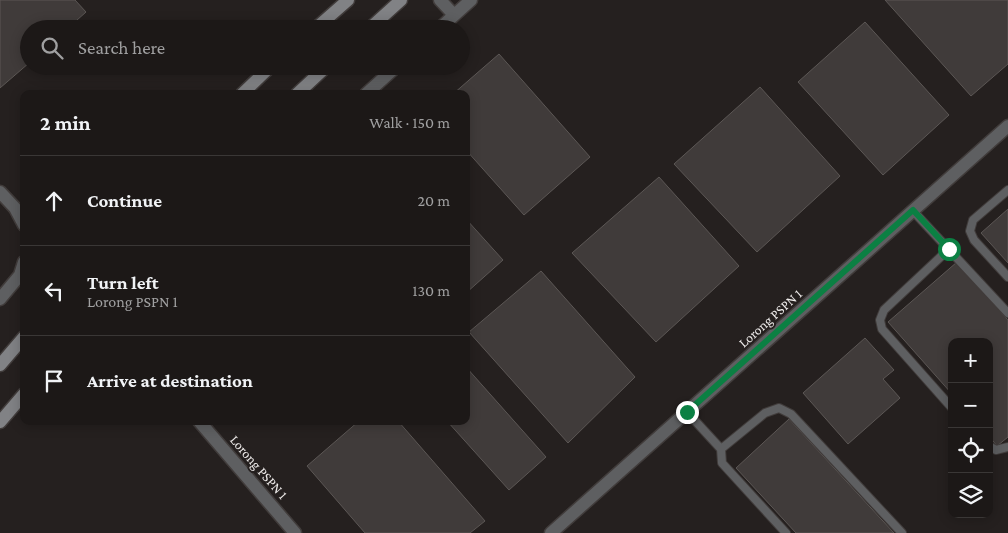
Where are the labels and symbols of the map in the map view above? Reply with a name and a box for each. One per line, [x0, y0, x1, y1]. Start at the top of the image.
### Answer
route start [938, 238, 961, 261]
street label: Lorong PSPN 1 [735, 285, 805, 351]
route end [676, 401, 699, 424]
street label: Lorong PSPN 1 [227, 432, 291, 503]

